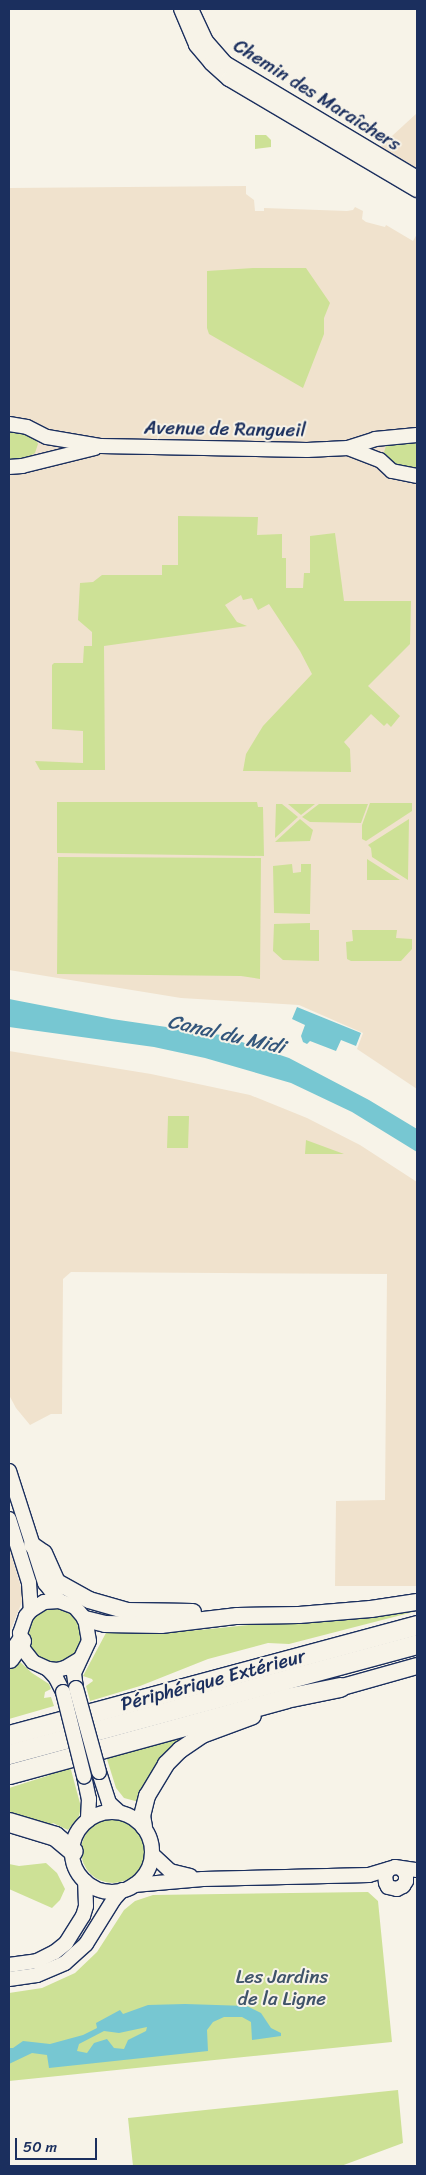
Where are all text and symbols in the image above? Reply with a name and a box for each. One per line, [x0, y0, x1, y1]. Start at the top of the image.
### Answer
street label: Chemin des Maraîchers [229, 34, 405, 156]
street label: Avenue de Rangueil [144, 416, 306, 442]
water label: Canal du Midi [166, 1009, 286, 1059]
street label: Périphérique Extérieur [118, 1644, 308, 1716]
park label: Les Jardins de la Ligne [236, 1966, 328, 2010]
scale bar [18, 2128, 100, 2160]
text: 50 m [23, 2134, 57, 2160]

